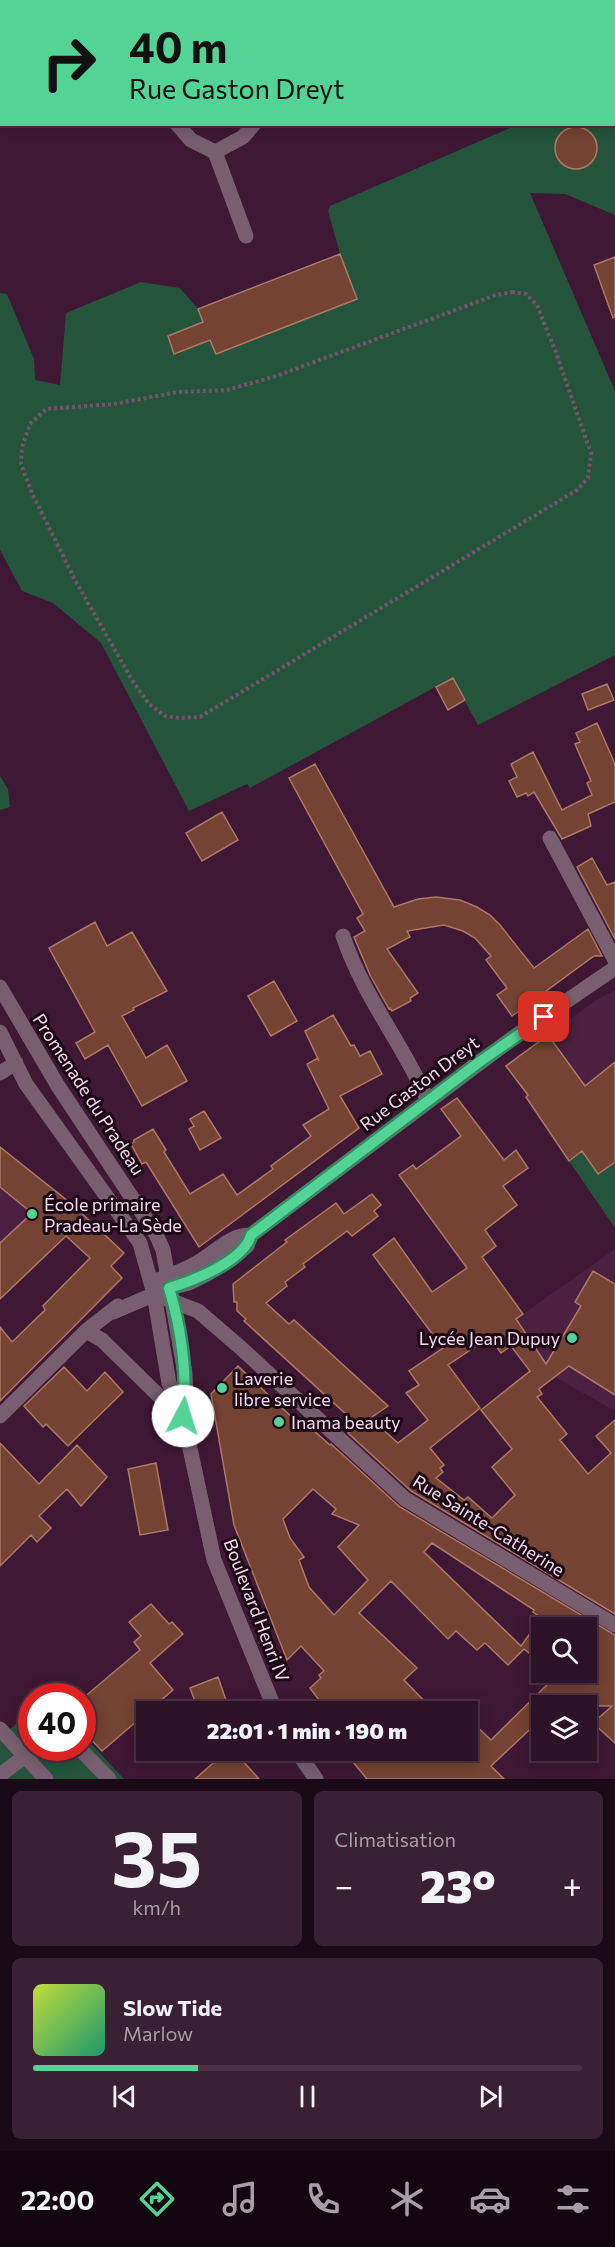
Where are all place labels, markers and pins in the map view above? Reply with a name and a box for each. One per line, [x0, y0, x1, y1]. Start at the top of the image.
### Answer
pin [518, 991, 569, 1042]
place label: École primaire Pradeau-La Sède [44, 1193, 182, 1236]
marker: École primaire Pradeau-La Sède [25, 1207, 39, 1221]
place label: Lycée Jean Dupuy [419, 1327, 560, 1349]
marker: Lycée Jean Dupuy [565, 1331, 579, 1345]
place label: Laverie libre service [234, 1367, 331, 1410]
marker: Laverie libre service [215, 1381, 229, 1395]
place label: Inama beauty [291, 1411, 401, 1433]
marker: Inama beauty [272, 1415, 286, 1429]

